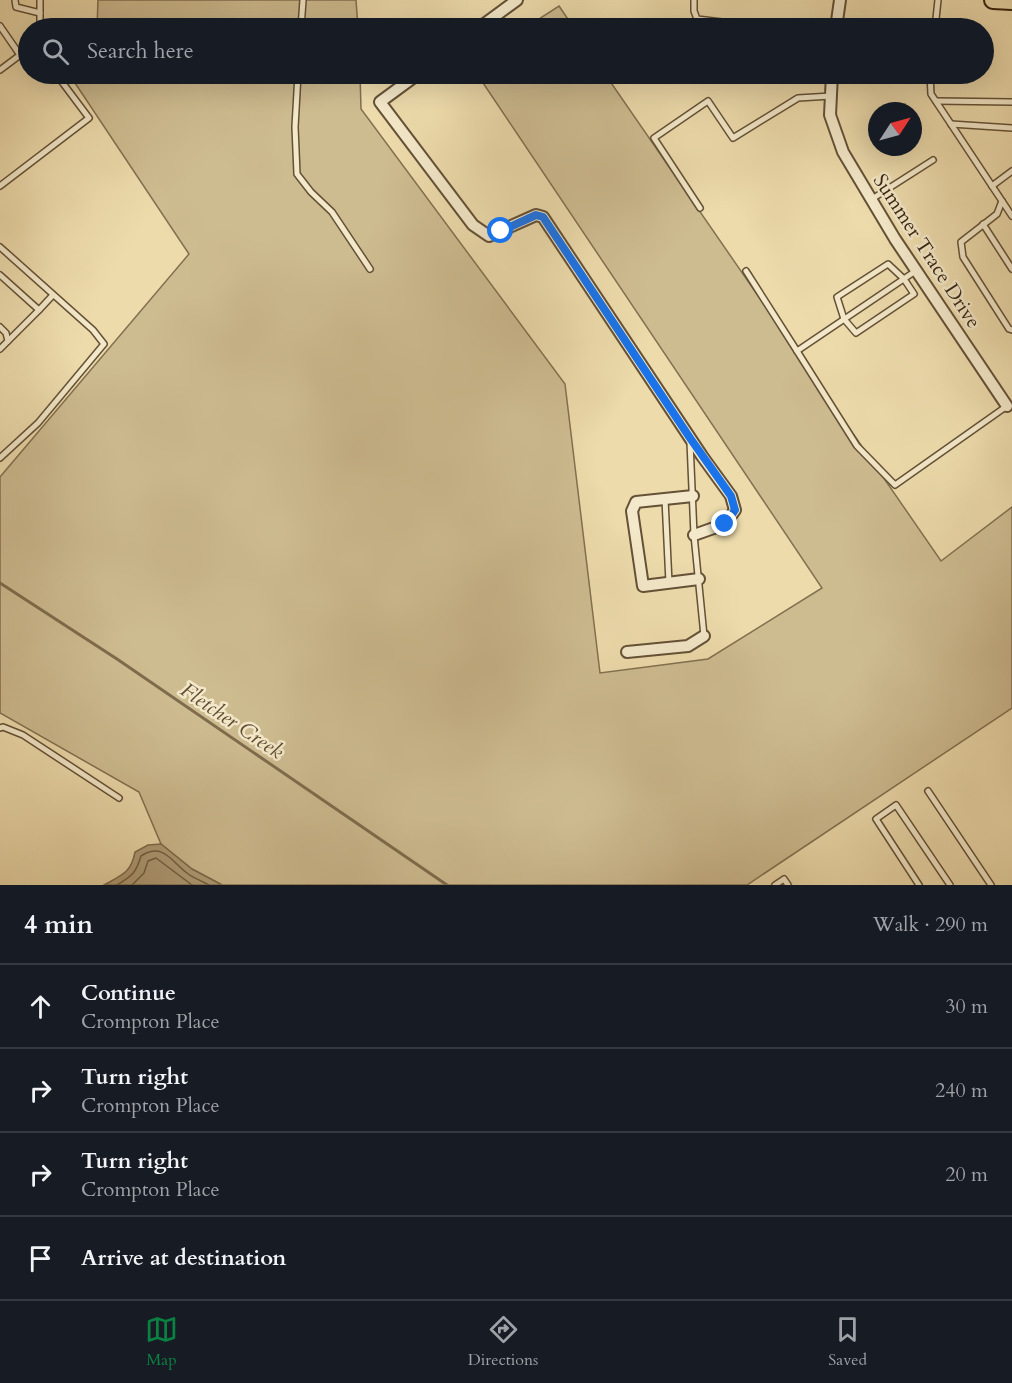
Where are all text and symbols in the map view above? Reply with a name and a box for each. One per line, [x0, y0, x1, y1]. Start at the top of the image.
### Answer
search box [18, 18, 994, 84]
icon: search [39, 35, 72, 68]
text: Search here [87, 36, 194, 66]
north arrow [868, 102, 922, 156]
street label: Summer Trace Drive [867, 169, 987, 333]
route start [487, 217, 513, 243]
route end [711, 510, 737, 536]
water label: Fletcher Creek [175, 676, 290, 767]
text: 4 min [24, 907, 93, 942]
text: Walk · 290 m [873, 911, 988, 938]
text: Continue [81, 978, 176, 1008]
icon: ahead [24, 990, 57, 1023]
text: 30 m [945, 993, 988, 1020]
text: Crompton Place [81, 1008, 220, 1035]
text: Turn right [81, 1062, 188, 1092]
icon: right [24, 1074, 57, 1107]
text: 240 m [935, 1077, 988, 1104]
text: Crompton Place [81, 1092, 220, 1119]
text: Turn right [81, 1146, 188, 1176]
icon: right [24, 1158, 57, 1191]
text: 20 m [945, 1161, 988, 1188]
text: Crompton Place [81, 1176, 220, 1203]
icon: arrive [24, 1242, 57, 1275]
text: Arrive at destination [81, 1243, 286, 1273]
tab: Map [145, 1313, 178, 1371]
tab: Directions [468, 1313, 538, 1371]
tab: Saved [828, 1313, 867, 1371]

